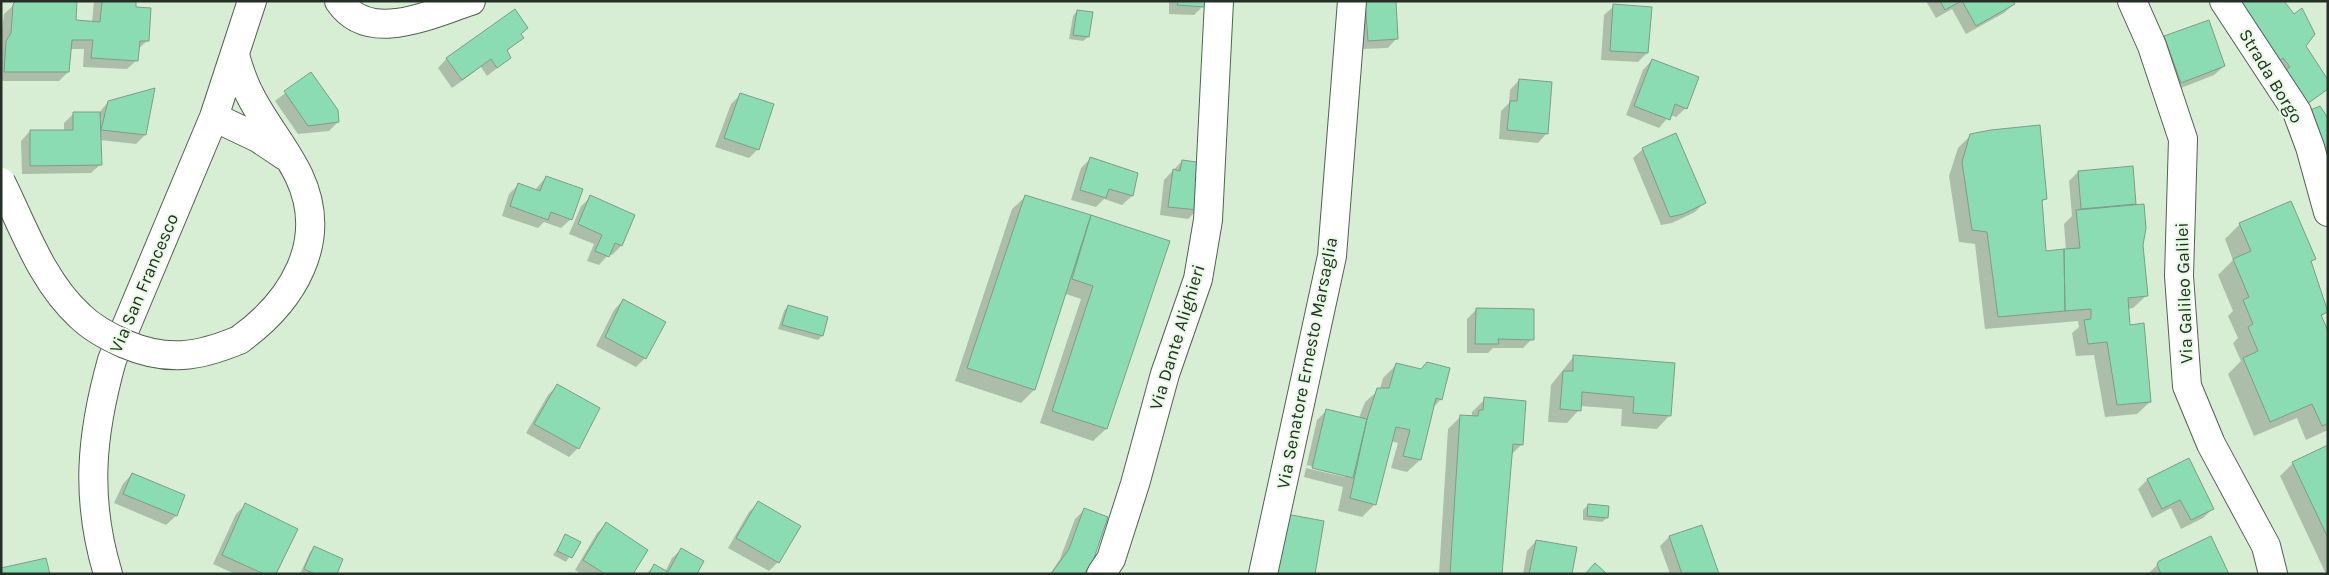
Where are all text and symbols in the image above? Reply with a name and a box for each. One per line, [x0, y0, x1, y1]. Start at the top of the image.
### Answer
street label: Strada Borgo [2234, 25, 2308, 127]
street label: Via San Francesco [105, 210, 183, 356]
street label: Via Galileo Galilei [2171, 222, 2197, 364]
street label: Via Senatore Ernesto Marsaglia [1272, 235, 1342, 491]
street label: Via Dante Alighieri [1144, 262, 1210, 412]

